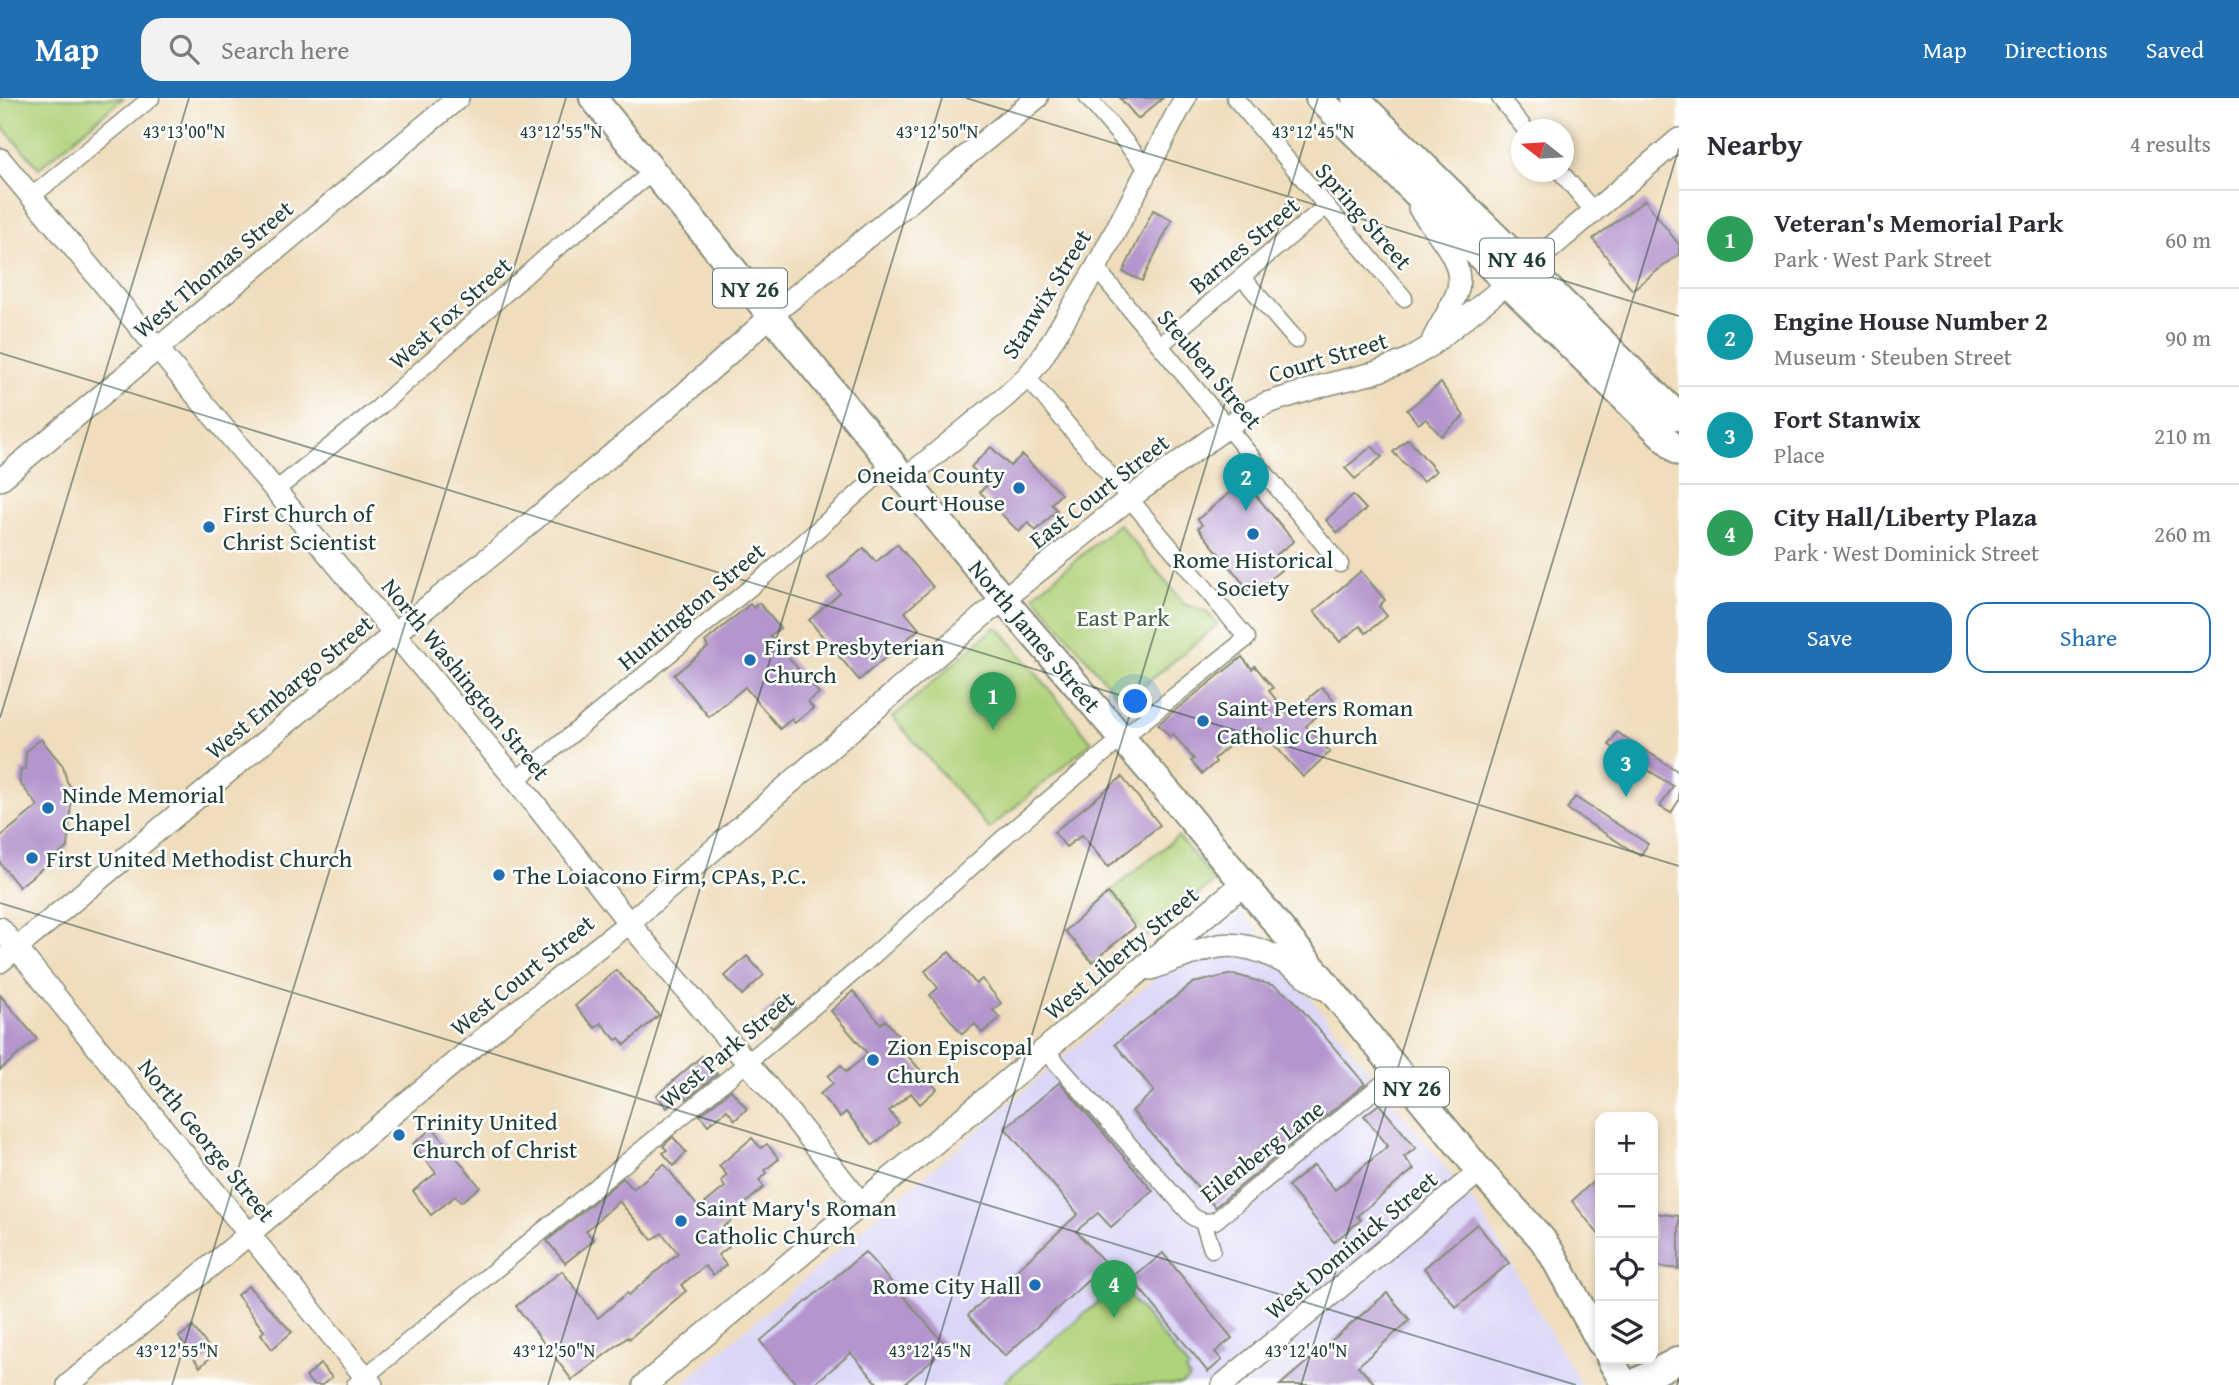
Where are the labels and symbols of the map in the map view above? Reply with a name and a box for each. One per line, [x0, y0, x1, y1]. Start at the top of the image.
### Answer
text: 43°13'00"N [143, 118, 226, 145]
text: 43°12'55"N [520, 118, 603, 145]
text: 43°12'50"N [896, 118, 979, 145]
text: 43°12'45"N [1272, 118, 1355, 145]
north arrow [1511, 119, 1574, 182]
street label: Spring Street [1307, 154, 1421, 278]
street label: Barnes Street [1181, 188, 1307, 302]
street label: West Thomas Street [125, 191, 301, 347]
street label: Stanwix Street [992, 222, 1100, 366]
road number: NY 46 [1480, 238, 1554, 278]
street label: West Fox Street [381, 248, 520, 378]
road number: NY 26 [713, 268, 787, 308]
street label: Steuben Street [1149, 301, 1271, 437]
street label: Court Street [1264, 322, 1392, 392]
street label: East Court Street [1021, 425, 1177, 557]
pin: 2 [1223, 453, 1269, 511]
place label: Oneida County Court House [857, 457, 1005, 520]
marker: Oneida County Court House [1011, 480, 1027, 496]
place label: First Church of Christ Scientist [223, 496, 377, 559]
marker: First Church of Christ Scientist [201, 519, 217, 535]
marker: Rome Historical Society [1245, 526, 1261, 542]
street label: Huntington Street [610, 533, 773, 678]
place label: Rome Historical Society [1173, 542, 1333, 605]
street label: North James Street [960, 552, 1110, 721]
street label: North Washington Street [373, 570, 559, 788]
park label: East Park [1076, 600, 1170, 635]
street label: West Embargo Street [197, 606, 381, 768]
place label: First Presbyterian Church [764, 629, 945, 692]
marker: First Presbyterian Church [742, 652, 758, 668]
pin: 1 [970, 672, 1016, 730]
your location [1118, 684, 1152, 718]
place label: Saint Peters Roman Catholic Church [1217, 690, 1414, 753]
marker: Saint Peters Roman Catholic Church [1195, 713, 1211, 729]
pin: 3 [1603, 739, 1649, 797]
place label: Ninde Memorial Chapel [62, 777, 225, 840]
marker: Ninde Memorial Chapel [40, 800, 56, 816]
place label: First United Methodist Church [46, 841, 353, 876]
marker: First United Methodist Church [24, 850, 40, 866]
place label: The Loiacono Firm, CPAs, P.C. [513, 858, 806, 893]
marker: The Loiacono Firm, CPAs, P.C. [491, 867, 507, 883]
street label: West Liberty Street [1036, 877, 1206, 1028]
street label: West Court Street [442, 905, 602, 1044]
street label: West Park Street [652, 982, 802, 1116]
place label: Zion Episcopal Church [887, 1029, 1033, 1092]
street label: North George Street [130, 1051, 284, 1230]
marker: Zion Episcopal Church [865, 1052, 881, 1068]
road number: NY 26 [1375, 1068, 1449, 1106]
street label: Eilenberg Lane [1193, 1091, 1331, 1211]
place label: Trinity United Church of Christ [413, 1104, 578, 1167]
marker: Trinity United Church of Christ [391, 1127, 407, 1143]
street label: West Dominick Street [1257, 1162, 1445, 1328]
place label: Saint Mary's Roman Catholic Church [695, 1190, 897, 1253]
marker: Saint Mary's Roman Catholic Church [673, 1213, 689, 1229]
pin: 4 [1091, 1260, 1137, 1318]
place label: Rome City Hall [873, 1268, 1021, 1303]
marker: Rome City Hall [1027, 1277, 1043, 1293]
text: 43°12'55"N [136, 1337, 219, 1364]
text: 43°12'50"N [513, 1337, 596, 1364]
text: 43°12'45"N [889, 1337, 972, 1364]
text: 43°12'40"N [1265, 1337, 1348, 1364]

